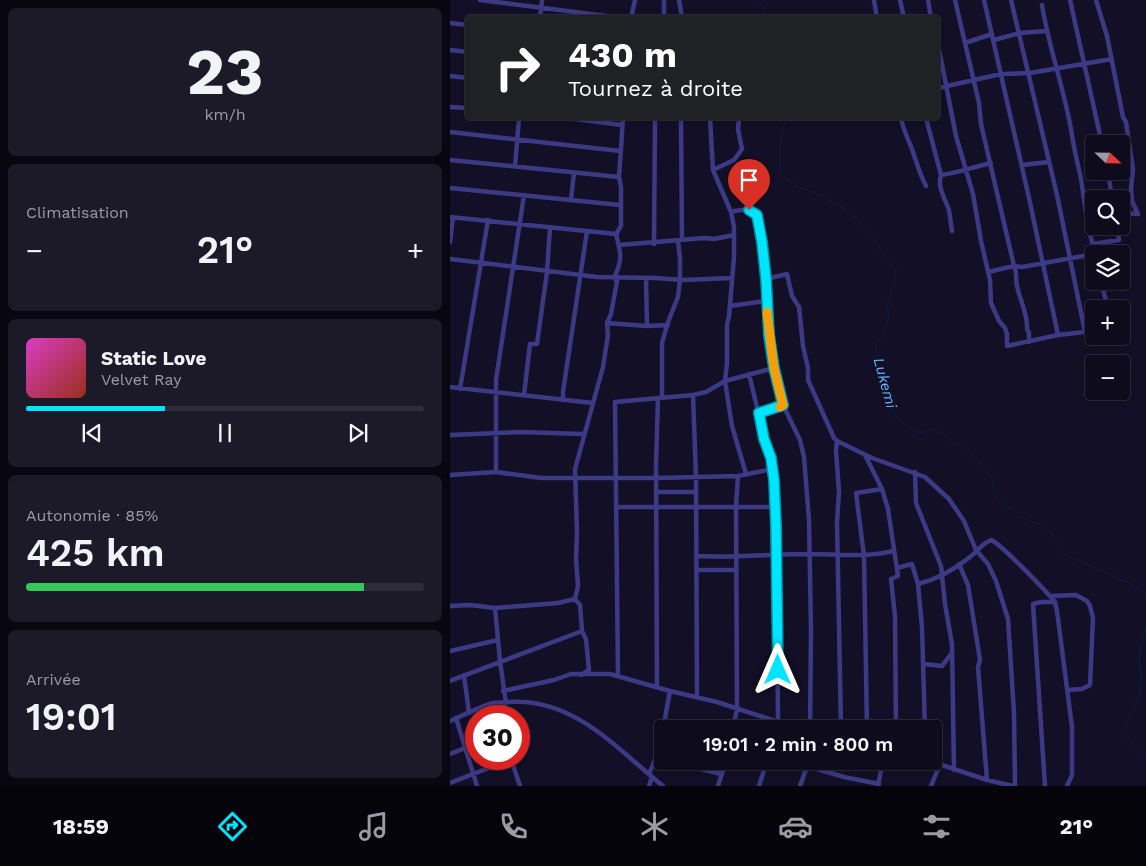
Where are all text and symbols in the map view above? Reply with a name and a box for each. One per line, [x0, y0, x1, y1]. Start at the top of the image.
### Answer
text: 23 [186, 34, 264, 110]
text: 430 m [568, 34, 677, 76]
icon: right [485, 35, 550, 100]
text: Tournez à droite [568, 76, 743, 101]
text: km/h [204, 105, 246, 124]
north arrow [1085, 135, 1130, 180]
map controls [1085, 135, 1130, 400]
pin [728, 159, 770, 210]
icon: arrive [735, 166, 763, 194]
button: search [1085, 190, 1130, 235]
text: Climatisation [26, 203, 129, 222]
text: 21° [197, 228, 253, 272]
text: − [26, 234, 43, 267]
text: + [407, 234, 424, 267]
button: layers [1085, 245, 1130, 290]
button: + [1085, 300, 1130, 345]
text: Static Love [101, 347, 206, 370]
button: − [1085, 355, 1130, 400]
water label: Lukemi [870, 356, 901, 411]
text: Velvet Ray [101, 370, 181, 389]
icon: previous [78, 419, 106, 447]
icon: pause [211, 419, 239, 447]
icon: next [344, 419, 372, 447]
text: Autonomie · 85% [26, 506, 158, 525]
text: 425 km [26, 531, 165, 575]
position arrow [751, 643, 803, 695]
text: Arrivée [26, 670, 81, 689]
text: 19:01 [26, 695, 117, 739]
speed limit sign: 30 [465, 705, 530, 770]
text: 19:01 · 2 min · 800 m [703, 733, 893, 756]
icon: directions [215, 809, 250, 844]
icon: music [356, 809, 391, 844]
icon: phone [496, 809, 531, 844]
icon: climate [637, 809, 672, 844]
icon: car [778, 809, 813, 844]
icon: filters [919, 809, 954, 844]
text: 18:59 [53, 814, 109, 839]
text: 21° [1060, 814, 1093, 839]

